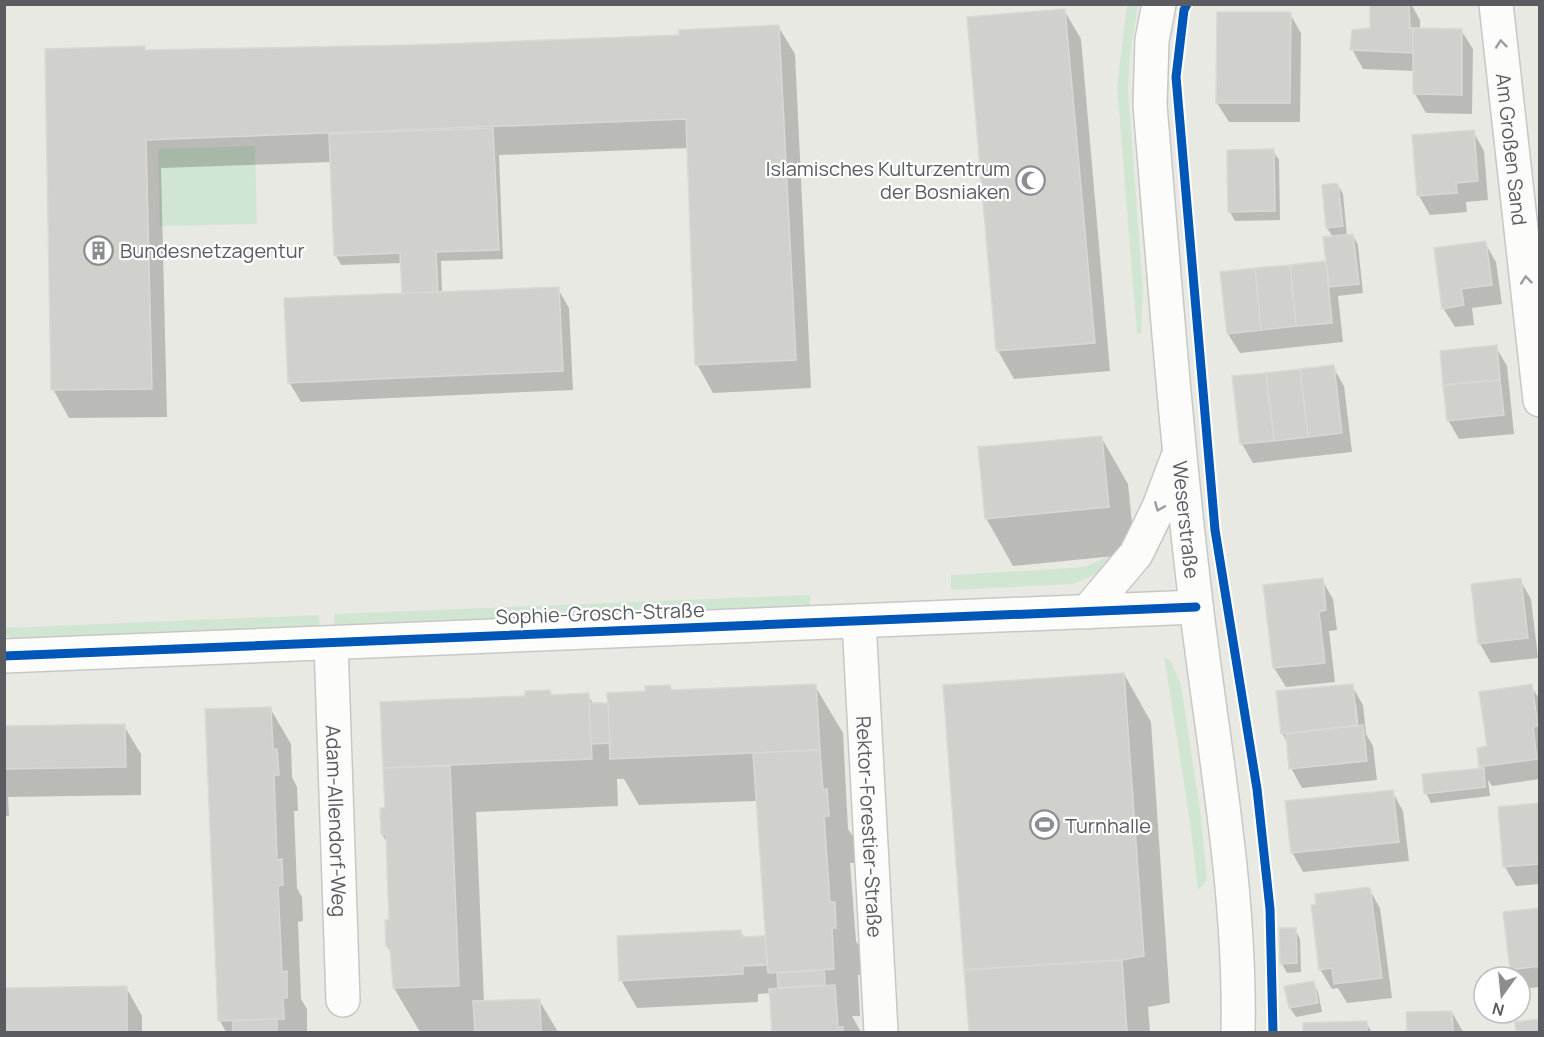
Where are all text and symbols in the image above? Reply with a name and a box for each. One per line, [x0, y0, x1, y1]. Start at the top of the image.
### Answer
one-way arrow [1495, 39, 1508, 49]
street label: Am Großen Sand [1490, 72, 1534, 227]
place label: Islamisches Kulturzentrum der Bosniaken [766, 155, 1010, 205]
mosque icon: Islamisches Kulturzentrum der Bosniaken [1015, 164, 1047, 196]
building icon: Bundesnetzagentur [83, 234, 115, 266]
place label: Bundesnetzagentur [120, 237, 305, 264]
one-way arrow [1520, 275, 1533, 284]
street label: Weserstraße [1167, 459, 1206, 580]
one-way arrow [1154, 501, 1166, 512]
street label: Sophie-Grosch-Straße [495, 596, 705, 630]
street label: Rektor-Forestier-Straße [851, 715, 889, 938]
street label: Adam-Allendorf-Weg [320, 724, 354, 918]
sports icon: Turnhalle [1028, 809, 1060, 841]
place label: Turnhalle [1065, 812, 1151, 839]
north arrow [1472, 965, 1532, 1025]
text: N [1490, 997, 1507, 1022]

